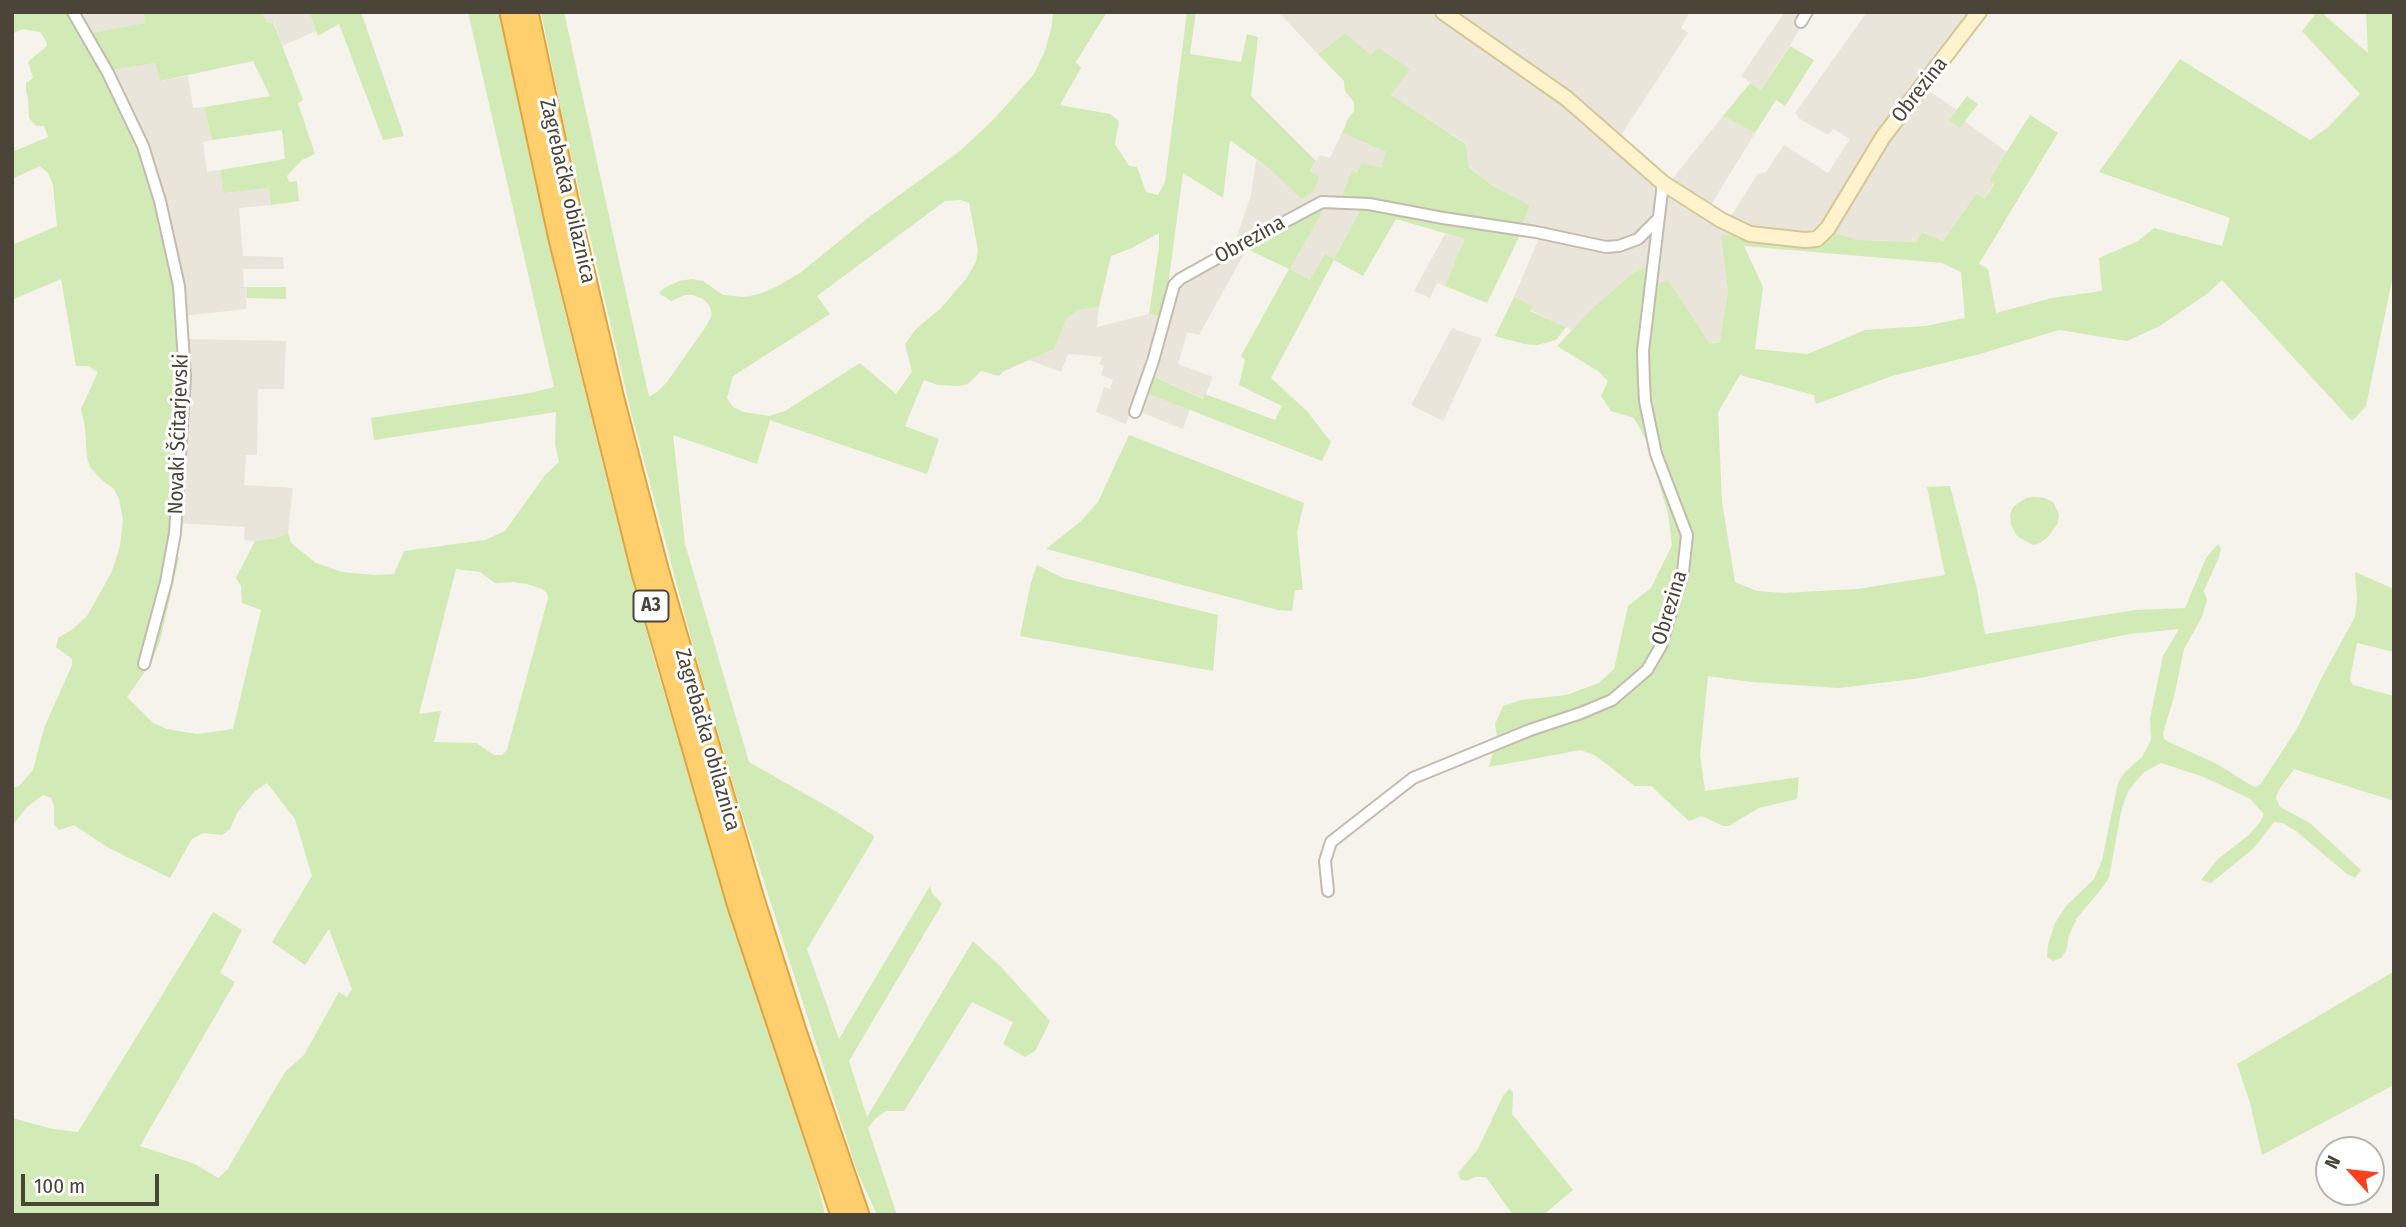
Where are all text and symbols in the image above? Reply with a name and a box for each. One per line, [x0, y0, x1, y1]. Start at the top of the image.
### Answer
street label: Obrezina [1887, 52, 1953, 128]
street label: Zagrebačka obilaznica [534, 96, 600, 286]
street label: Obrezina [1211, 210, 1289, 270]
street label: Novaki Šćitarjevski [164, 353, 194, 515]
street label: Obrezina [1647, 568, 1693, 648]
road number: A3 [634, 590, 668, 622]
street label: Zagrebačka obilaznica [669, 646, 745, 834]
north arrow [2315, 1136, 2385, 1206]
text: N [2320, 1152, 2345, 1172]
scale bar [24, 1160, 163, 1204]
text: 100 m [34, 1173, 85, 1199]

